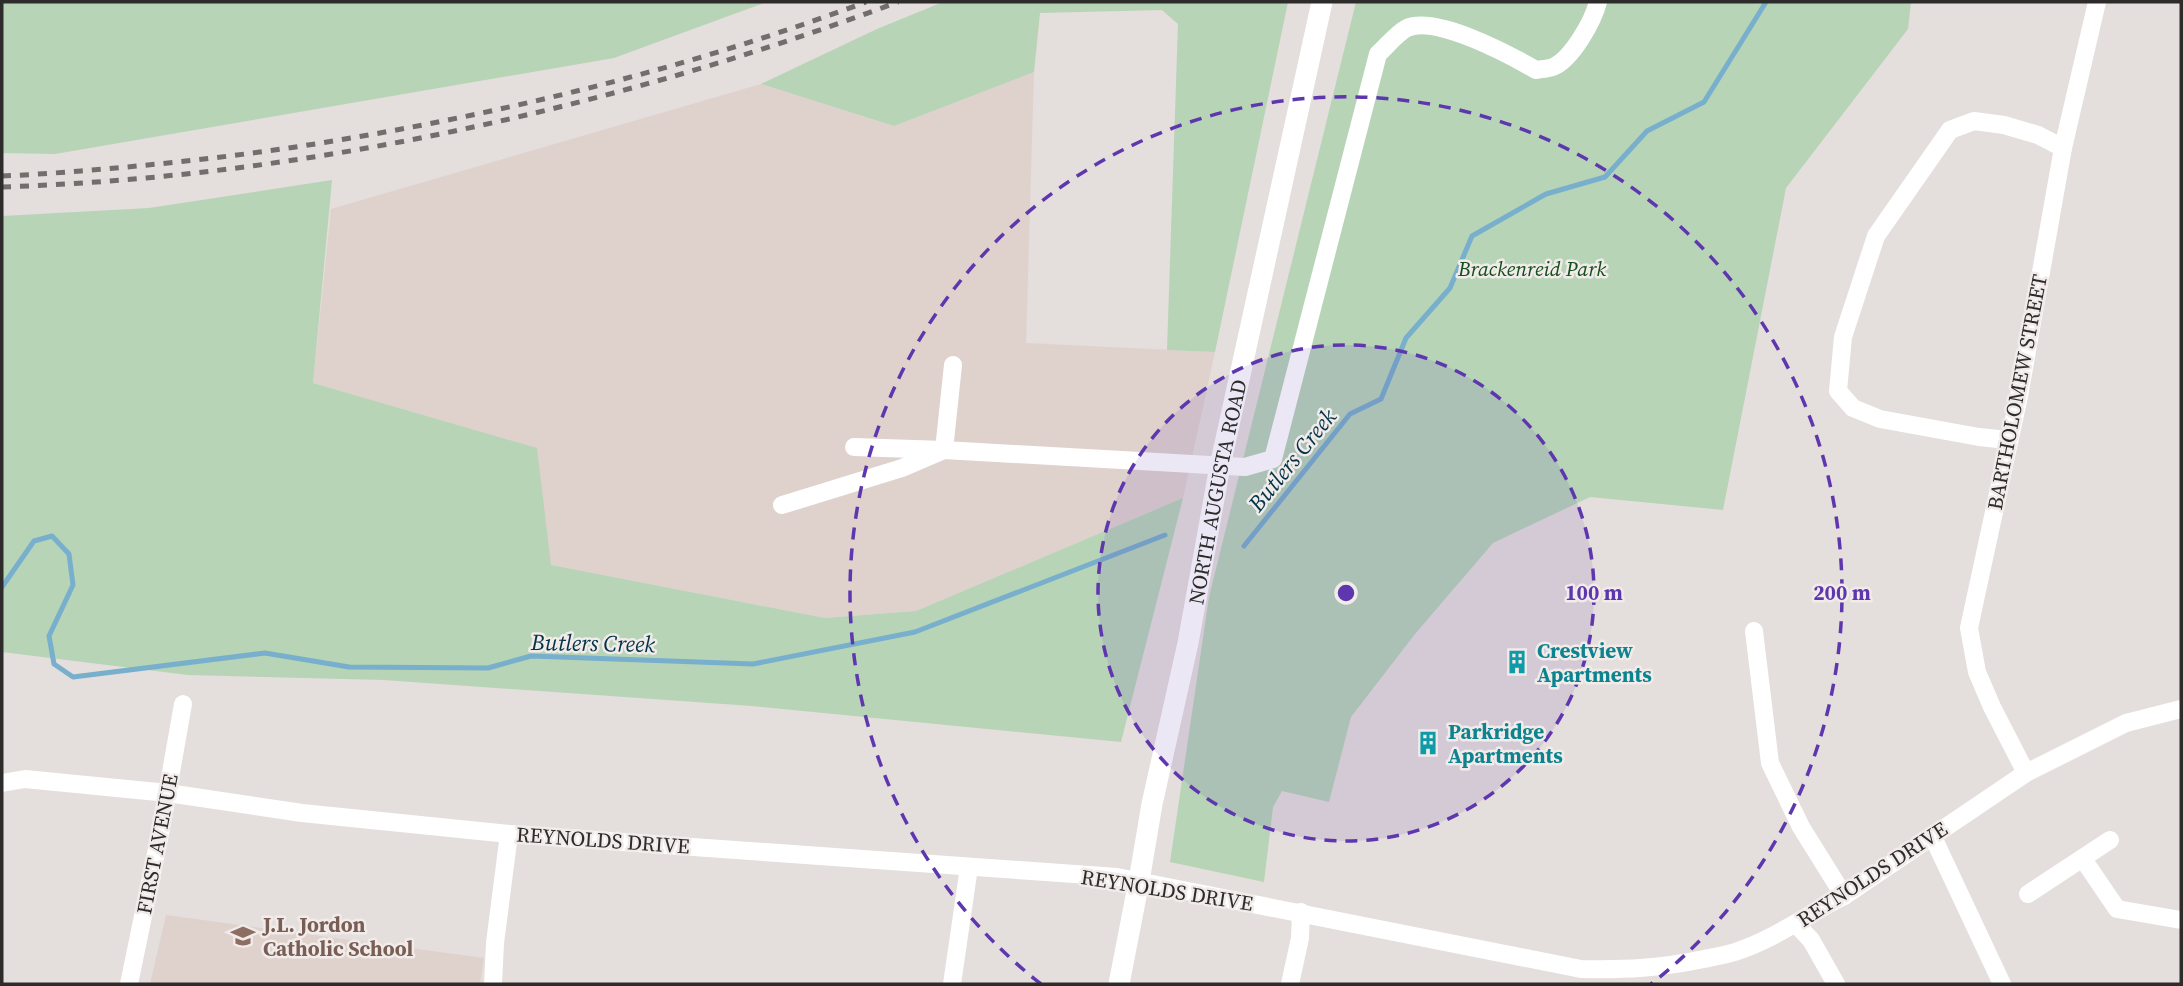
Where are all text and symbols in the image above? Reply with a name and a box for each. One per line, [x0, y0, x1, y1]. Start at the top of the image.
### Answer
park label: Brackenreid Park [1457, 254, 1606, 283]
street label: BARTHOLOMEW STREET [1980, 271, 2054, 512]
street label: NORTH AUGUSTA ROAD [1181, 376, 1253, 607]
water label: Butlers Creek [1240, 402, 1344, 519]
text: 100 m [1565, 578, 1623, 607]
text: 200 m [1813, 578, 1871, 607]
centre of rings [1334, 581, 1358, 605]
water label: Butlers Creek [530, 626, 655, 660]
place label: Crestview Apartments [1537, 636, 1652, 689]
building icon: Crestview Apartments [1503, 648, 1531, 676]
place label: Parkridge Apartments [1448, 717, 1563, 770]
building icon: Parkridge Apartments [1414, 729, 1442, 757]
street label: FIRST AVENUE [129, 771, 185, 917]
street label: REYNOLDS DRIVE [1791, 814, 1953, 934]
street label: REYNOLDS DRIVE [515, 819, 691, 861]
street label: REYNOLDS DRIVE [1079, 862, 1255, 918]
place label: J.L. Jordon Catholic School [261, 910, 414, 963]
school or university icon: J.L. Jordon Catholic School [229, 922, 257, 950]

